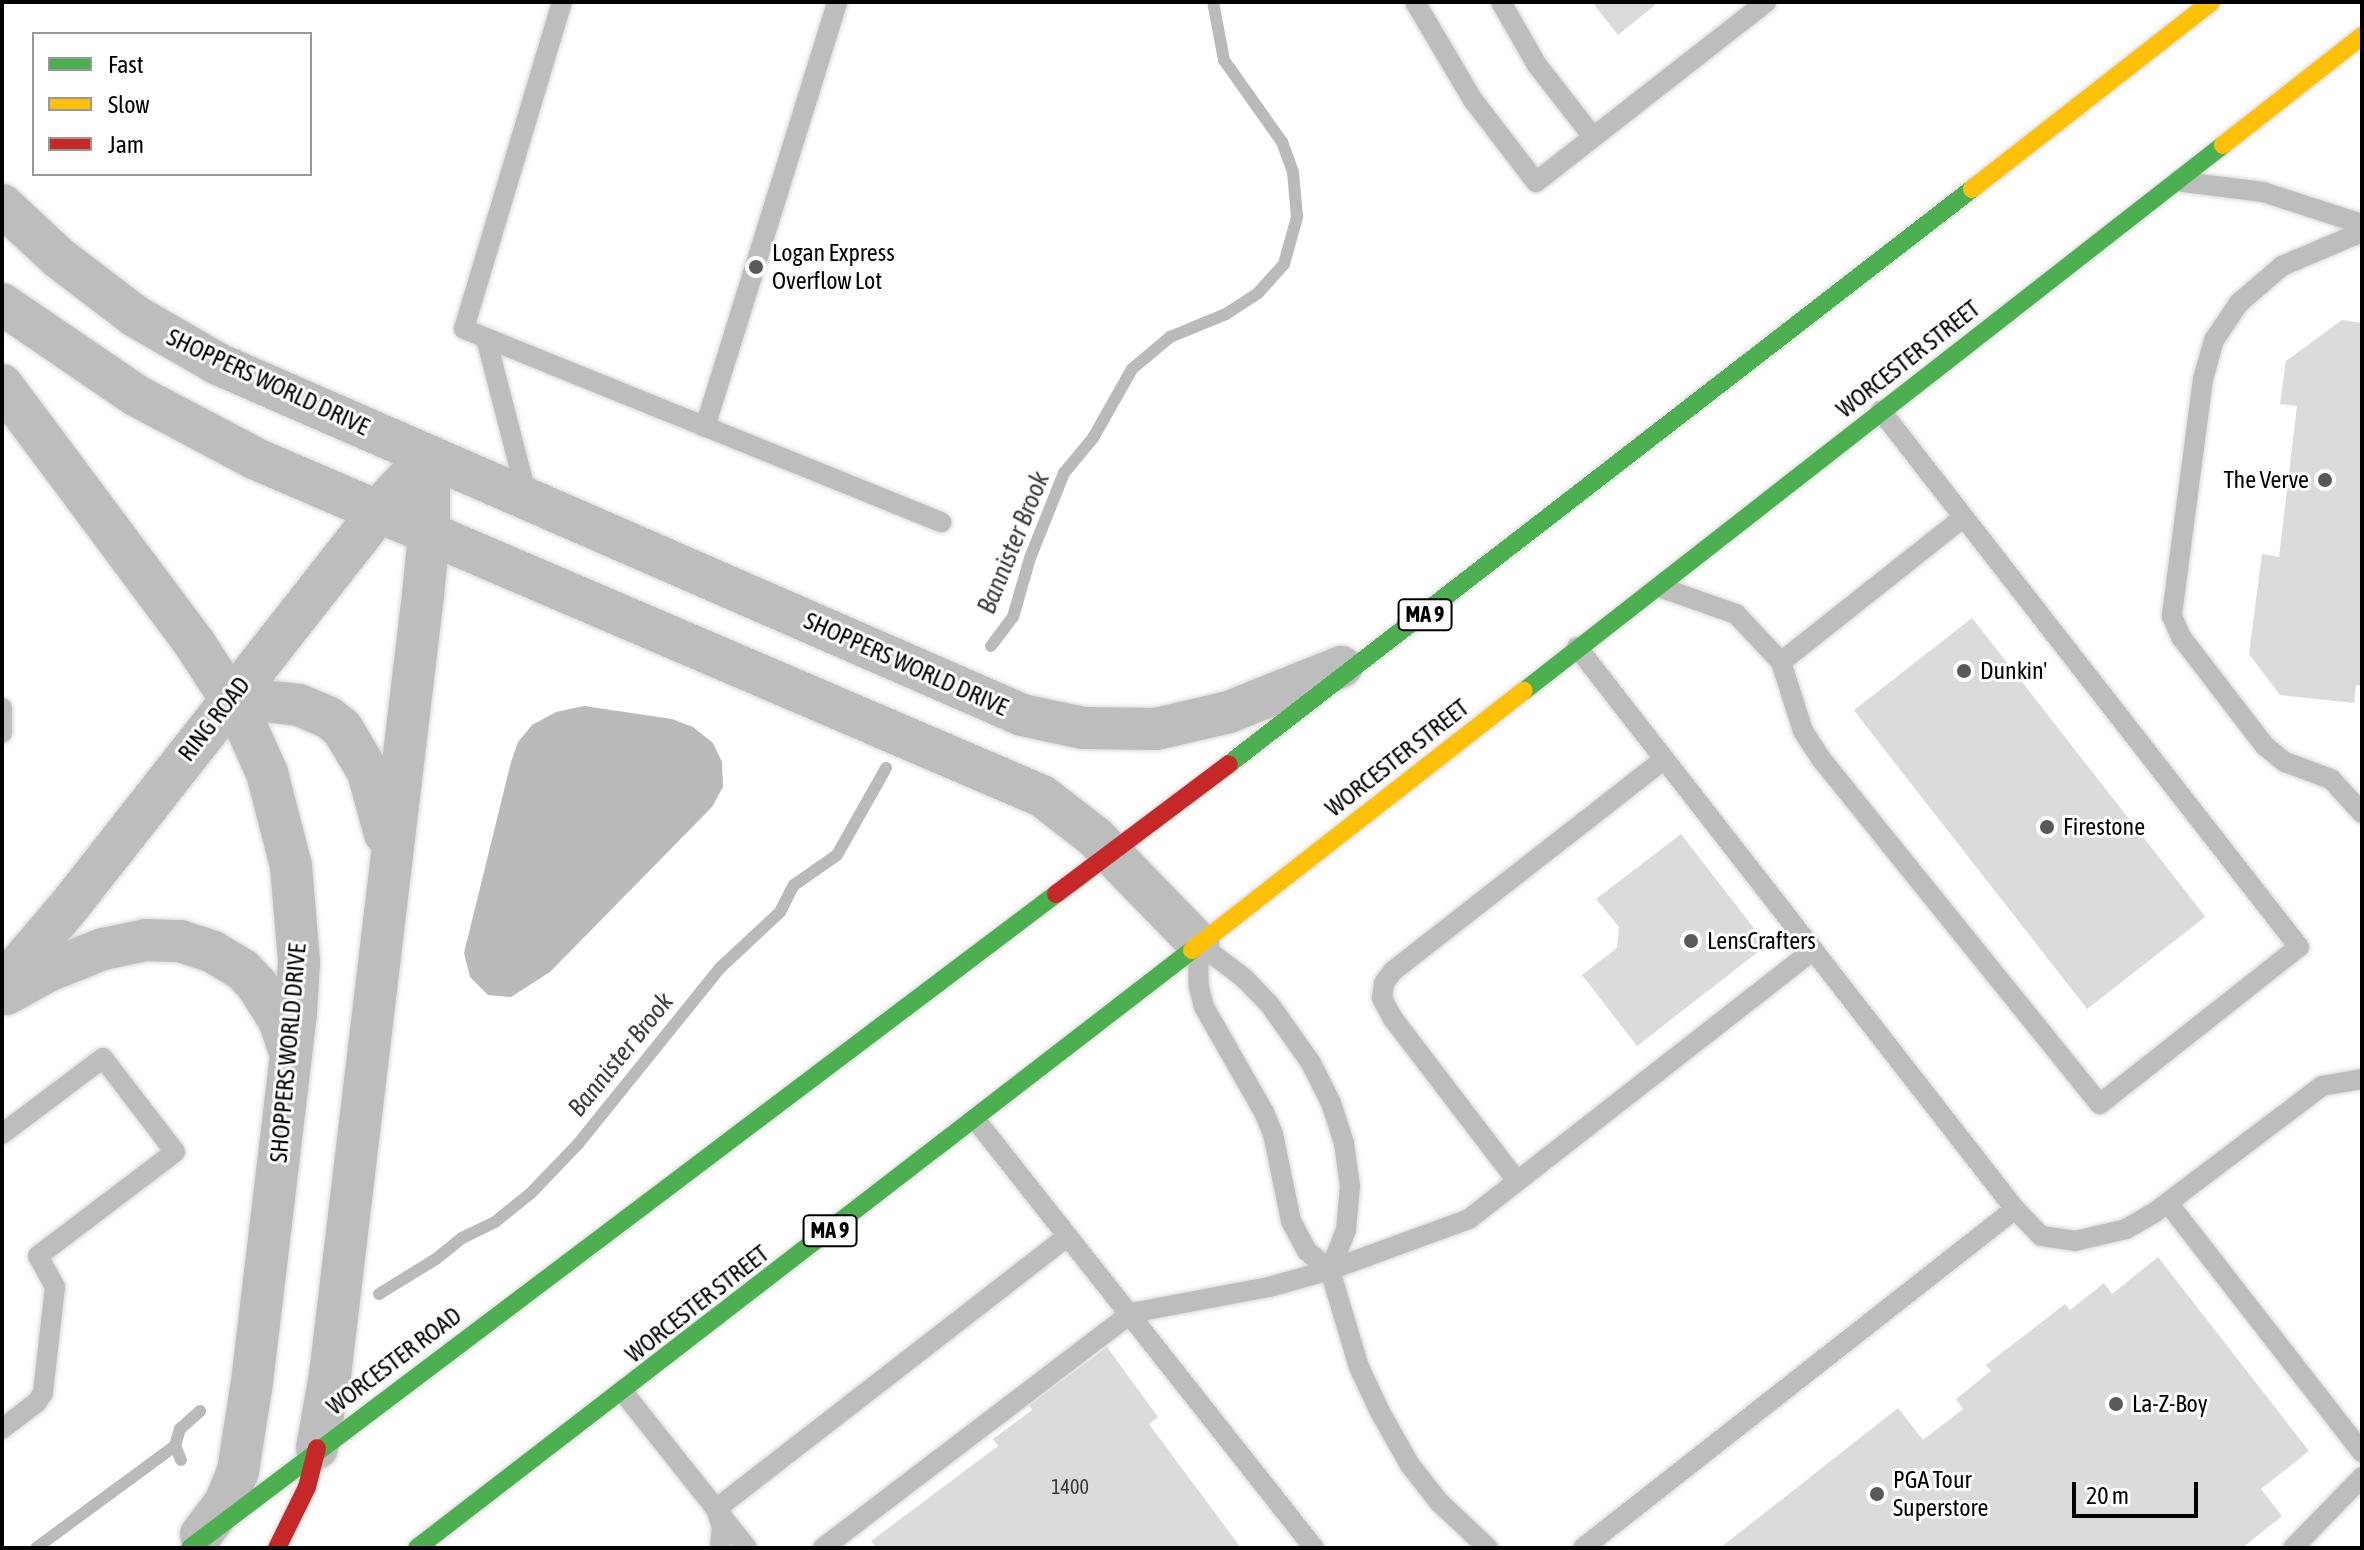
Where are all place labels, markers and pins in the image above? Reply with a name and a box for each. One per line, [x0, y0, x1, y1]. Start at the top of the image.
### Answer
place label: Logan Express Overflow Lot [772, 239, 895, 295]
marker: Logan Express Overflow Lot [747, 258, 765, 276]
place label: The Verve [2224, 466, 2309, 494]
marker: The Verve [2316, 471, 2334, 489]
place label: Dunkin' [1980, 657, 2047, 685]
marker: Dunkin' [1955, 662, 1973, 680]
place label: Firestone [2063, 813, 2145, 841]
marker: Firestone [2038, 818, 2056, 836]
place label: LensCrafters [1707, 927, 1816, 955]
marker: LensCrafters [1682, 932, 1700, 950]
place label: La-Z-Boy [2132, 1390, 2208, 1418]
marker: La-Z-Boy [2107, 1395, 2125, 1413]
place label: PGA Tour Superstore [1893, 1466, 1988, 1522]
marker: PGA Tour Superstore [1868, 1485, 1886, 1503]

